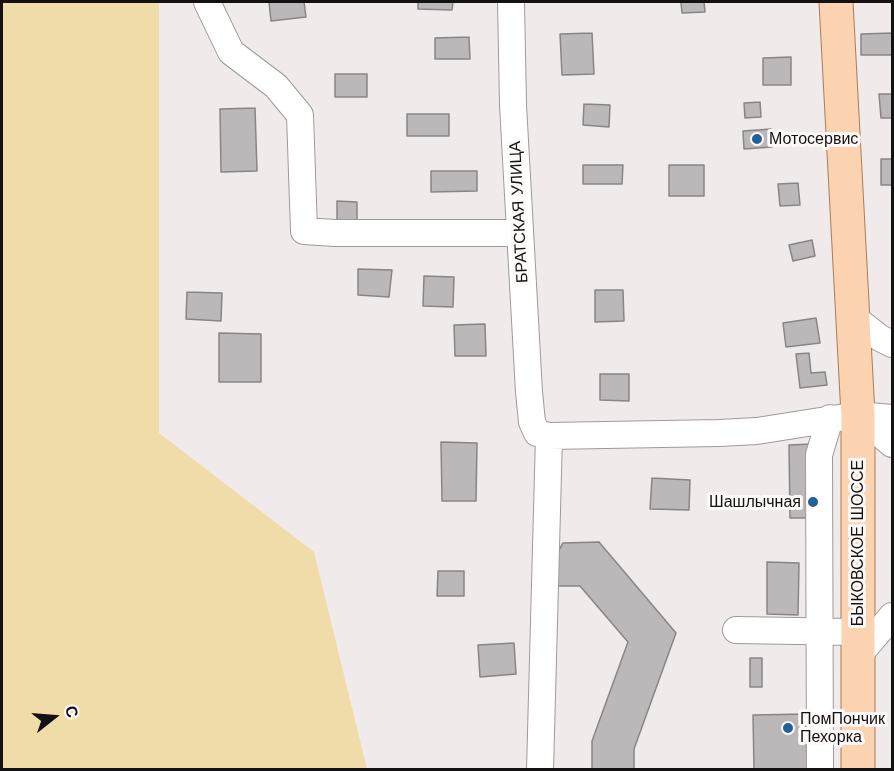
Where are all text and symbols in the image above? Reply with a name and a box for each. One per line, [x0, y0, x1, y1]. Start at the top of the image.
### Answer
place label: Мотосервис [769, 129, 858, 149]
marker: Мотосервис [750, 132, 764, 146]
street label: БРАТСКАЯ УЛИЦА [506, 141, 532, 283]
street label: БЫКОВСКОЕ ШОССЕ [848, 460, 868, 626]
place label: Шашлычная [709, 492, 801, 512]
marker: Шашлычная [806, 495, 820, 509]
north arrow [24, 687, 84, 747]
text: С [61, 703, 82, 720]
place label: ПомПончик Пехорка [800, 709, 885, 747]
marker: ПомПончик Пехорка [781, 721, 795, 735]

